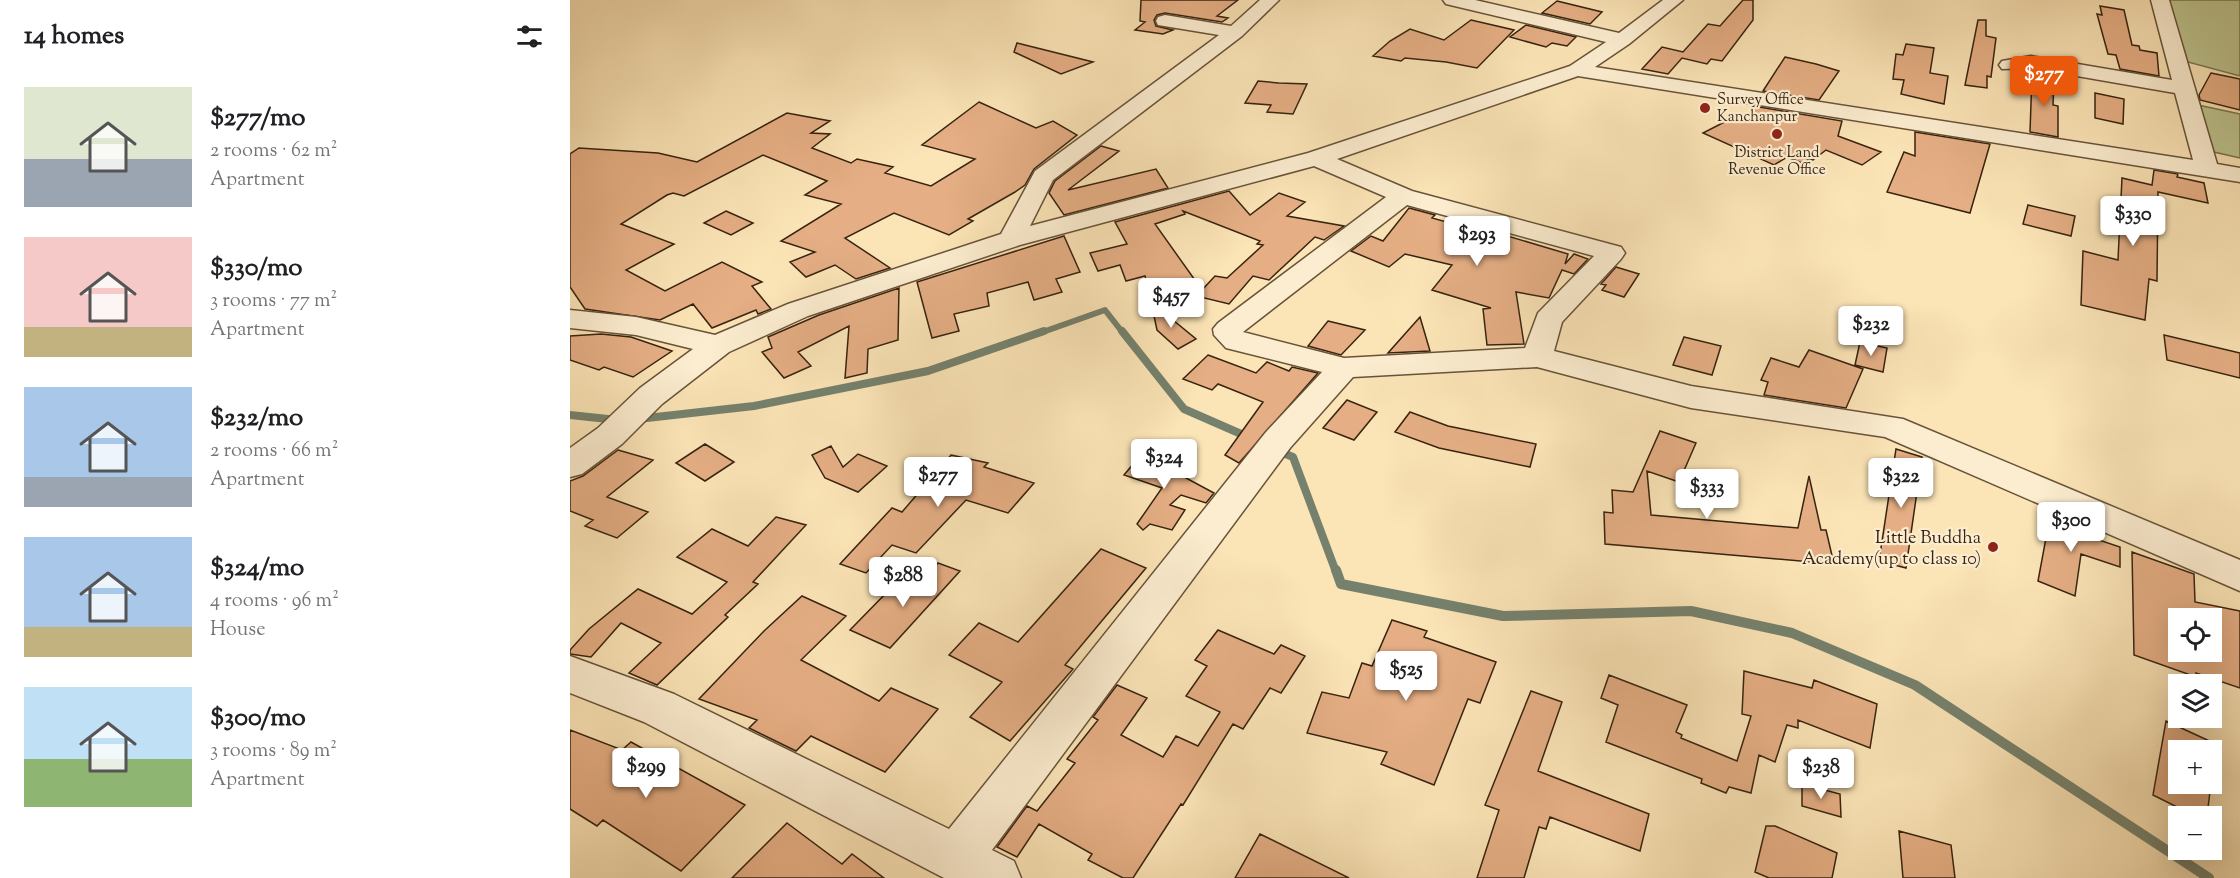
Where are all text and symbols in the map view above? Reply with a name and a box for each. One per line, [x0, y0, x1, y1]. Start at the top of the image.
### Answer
text: 14 homes [24, 18, 124, 55]
icon: filters [513, 20, 546, 53]
pin: $277 [2008, 56, 2080, 107]
text: $277 [2024, 61, 2064, 90]
place label: Survey Office Kanchanpur [1717, 90, 1804, 128]
text: $277/mo [210, 100, 306, 137]
marker: Survey Office Kanchanpur [1698, 101, 1712, 115]
icon: home [72, 111, 144, 183]
marker: District Land Revenue Office [1770, 127, 1784, 141]
text: 2 rooms · 62 m² [210, 137, 338, 166]
place label: District Land Revenue Office [1728, 143, 1826, 181]
text: Apartment [210, 166, 305, 195]
pin: $330 [2097, 196, 2169, 247]
text: $330 [2114, 201, 2152, 230]
pin: $293 [1441, 216, 1513, 267]
text: $293 [1458, 221, 1496, 250]
text: $330/mo [210, 250, 302, 287]
icon: home [72, 261, 144, 333]
pin: $457 [1135, 278, 1207, 329]
text: $457 [1152, 283, 1190, 312]
text: 3 rooms · 77 m² [210, 287, 337, 316]
pin: $232 [1835, 306, 1907, 357]
text: $232 [1852, 311, 1890, 340]
text: Apartment [210, 316, 305, 345]
text: $232/mo [210, 400, 303, 437]
icon: home [72, 411, 144, 483]
text: 2 rooms · 66 m² [210, 437, 338, 466]
pin: $324 [1128, 439, 1200, 490]
text: $324 [1145, 444, 1183, 473]
pin: $277 [902, 457, 974, 508]
pin: $322 [1865, 458, 1937, 509]
text: $277 [918, 462, 958, 491]
text: $322 [1882, 463, 1920, 492]
text: Apartment [210, 466, 305, 495]
pin: $333 [1671, 469, 1743, 520]
text: $333 [1690, 474, 1724, 503]
pin: $300 [2035, 502, 2107, 553]
text: $300 [2051, 507, 2091, 536]
place label: Little Buddha Academy(up to class 10) [1802, 526, 1981, 573]
marker: Little Buddha Academy(up to class 10) [1986, 540, 2000, 554]
text: $324/mo [210, 550, 304, 587]
pin: $288 [867, 557, 939, 608]
icon: home [72, 561, 144, 633]
text: $288 [883, 562, 923, 591]
text: 4 rooms · 96 m² [210, 587, 339, 616]
map controls [2168, 608, 2222, 860]
button: locate [2168, 608, 2222, 662]
text: House [210, 616, 265, 645]
pin: $525 [1370, 651, 1442, 702]
text: $525 [1389, 656, 1423, 685]
button: layers [2168, 674, 2222, 728]
text: $300/mo [210, 700, 306, 737]
icon: home [72, 711, 144, 783]
text: 3 rooms · 89 m² [210, 737, 337, 766]
button: + [2168, 740, 2222, 794]
pin: $299 [610, 748, 682, 799]
pin: $238 [1785, 749, 1857, 800]
text: $299 [626, 753, 666, 782]
text: $238 [1802, 754, 1840, 783]
text: Apartment [210, 766, 305, 795]
button: − [2168, 806, 2222, 860]

